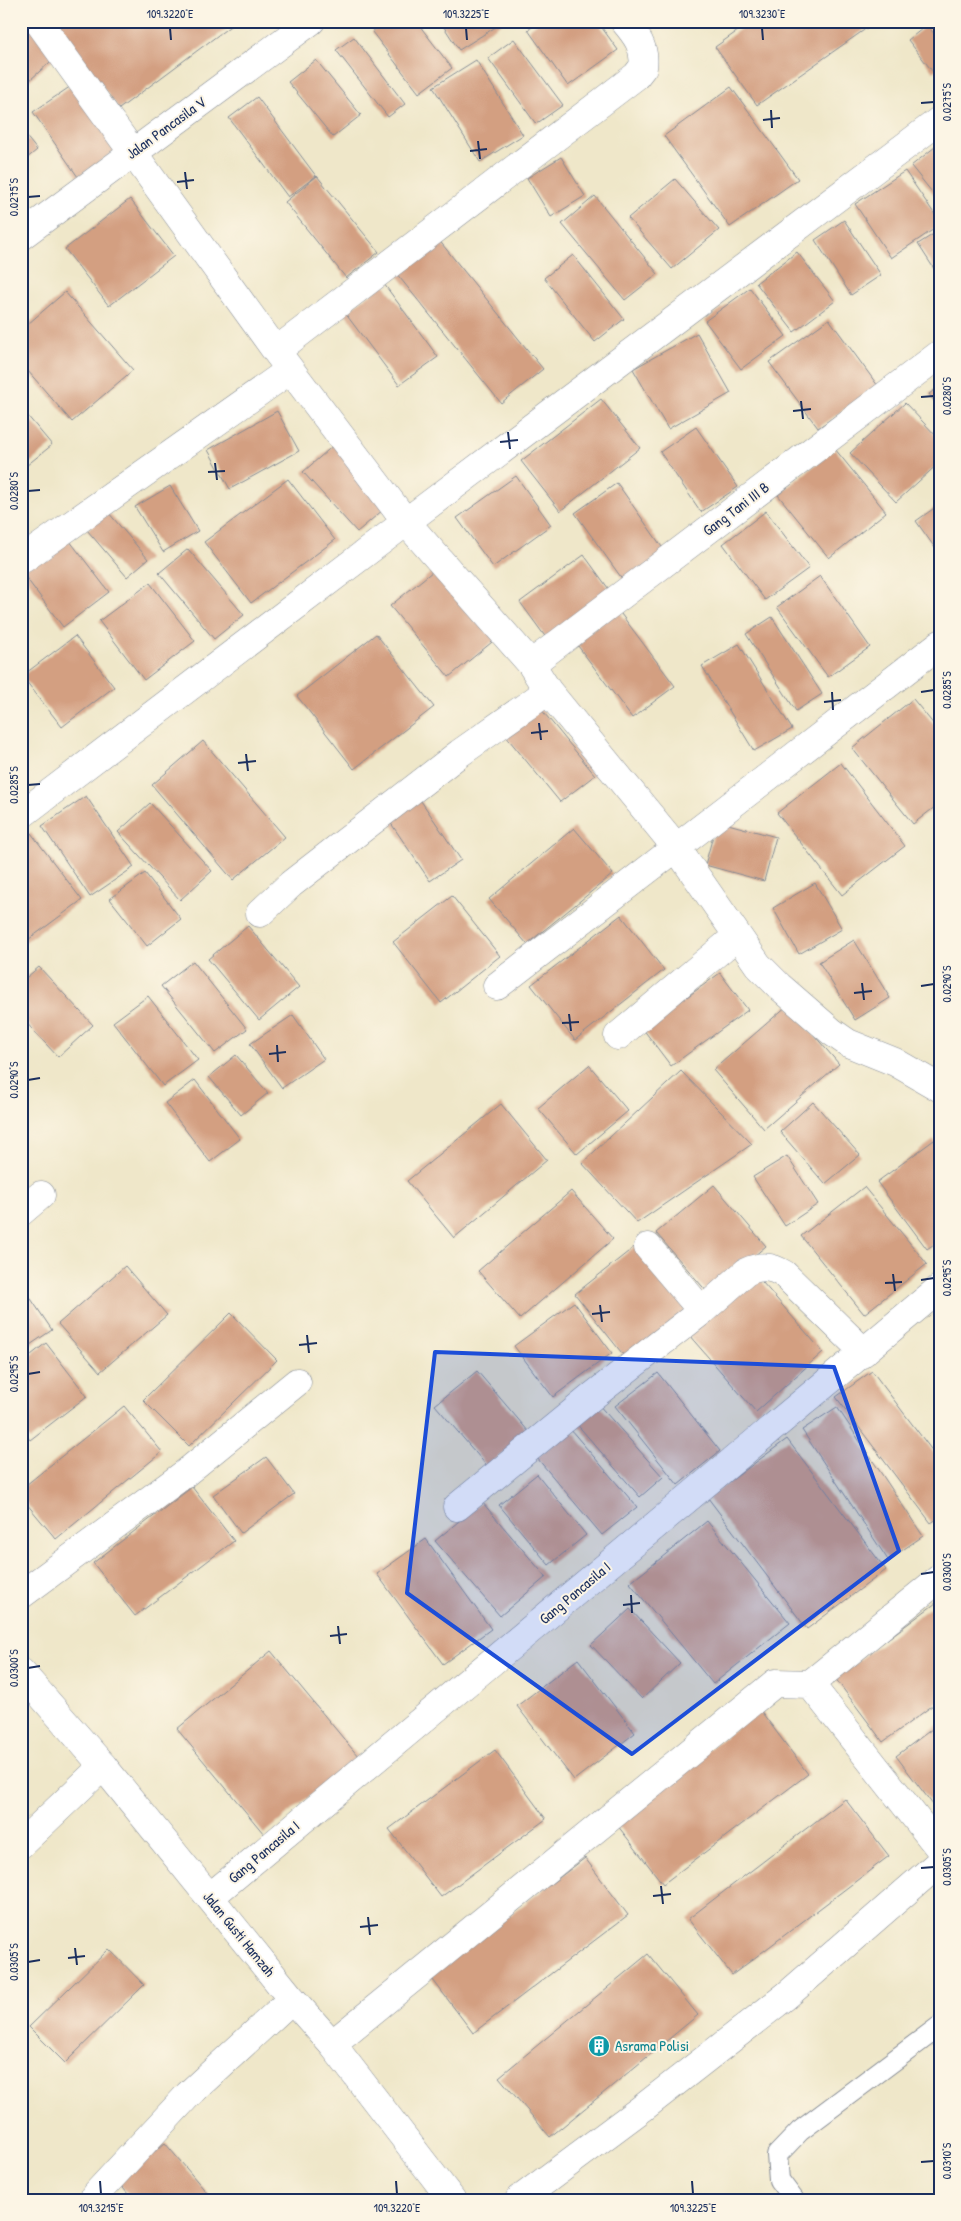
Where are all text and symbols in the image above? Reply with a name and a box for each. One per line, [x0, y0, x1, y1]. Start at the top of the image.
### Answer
text: 109.3220°E [147, 5, 194, 22]
text: 109.3225°E [443, 5, 490, 22]
text: 109.3230°E [739, 5, 786, 22]
text: 0.0275°S [938, 82, 955, 121]
street label: Jalan Pancasila V [122, 91, 210, 164]
text: 0.0275°S [5, 177, 22, 216]
text: 0.0280°S [938, 377, 955, 415]
text: 0.0280°S [5, 472, 22, 510]
street label: Gang Tani III B [698, 477, 773, 540]
text: 0.0285°S [938, 671, 955, 709]
text: 0.0285°S [5, 766, 22, 804]
text: 0.0290°S [938, 965, 955, 1003]
text: 0.0290°S [5, 1061, 22, 1099]
text: 0.0295°S [938, 1259, 955, 1296]
text: 0.0295°S [5, 1355, 22, 1392]
text: 0.0300°S [938, 1553, 955, 1591]
street label: Gang Pancasila I [534, 1556, 615, 1629]
text: 0.0300°S [5, 1649, 22, 1687]
street label: Gang Pancasila I [223, 1815, 304, 1888]
text: 0.0305°S [938, 1848, 955, 1886]
street label: Jalan Gusti Hamzah [198, 1887, 280, 1981]
text: 0.0305°S [5, 1943, 22, 1981]
building icon: Asrama Polisi [587, 2034, 611, 2058]
place label: Asrama Polisi [615, 2035, 689, 2056]
text: 0.0310°S [938, 2142, 955, 2179]
text: 109.3215°E [78, 2199, 124, 2216]
text: 109.3220°E [374, 2199, 421, 2216]
text: 109.3225°E [670, 2199, 717, 2216]

